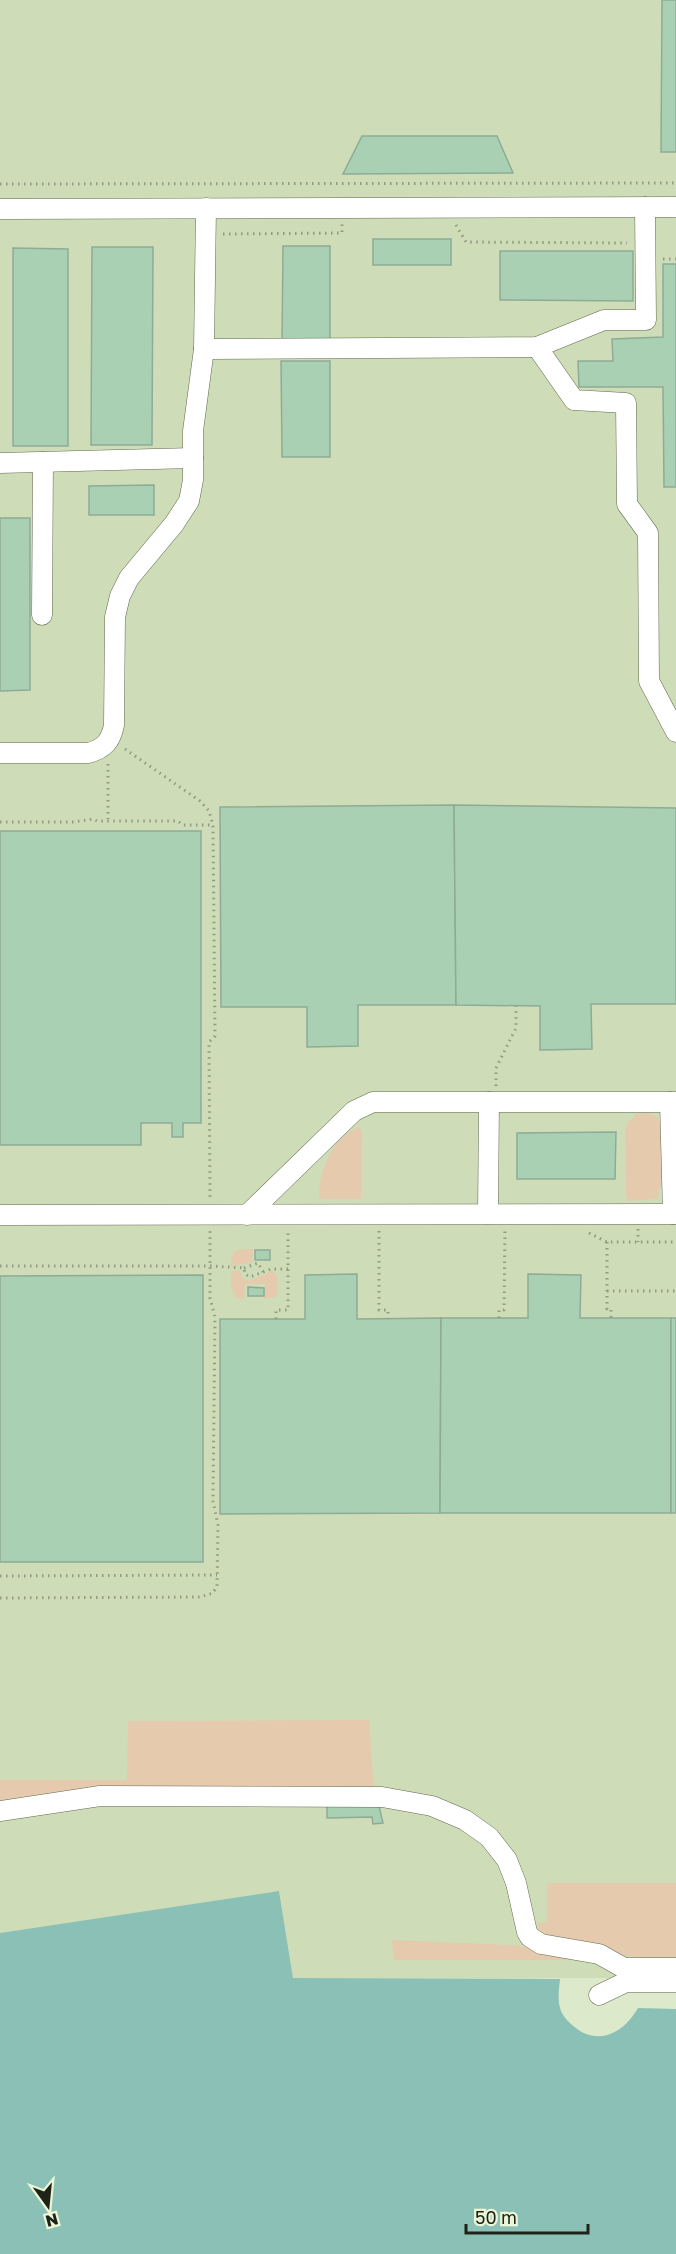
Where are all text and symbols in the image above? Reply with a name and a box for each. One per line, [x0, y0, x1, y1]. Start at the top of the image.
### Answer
north arrow [18, 2176, 78, 2236]
scale bar [466, 2197, 588, 2235]
text: 50 m [475, 2206, 517, 2228]
text: N [43, 2209, 60, 2232]

